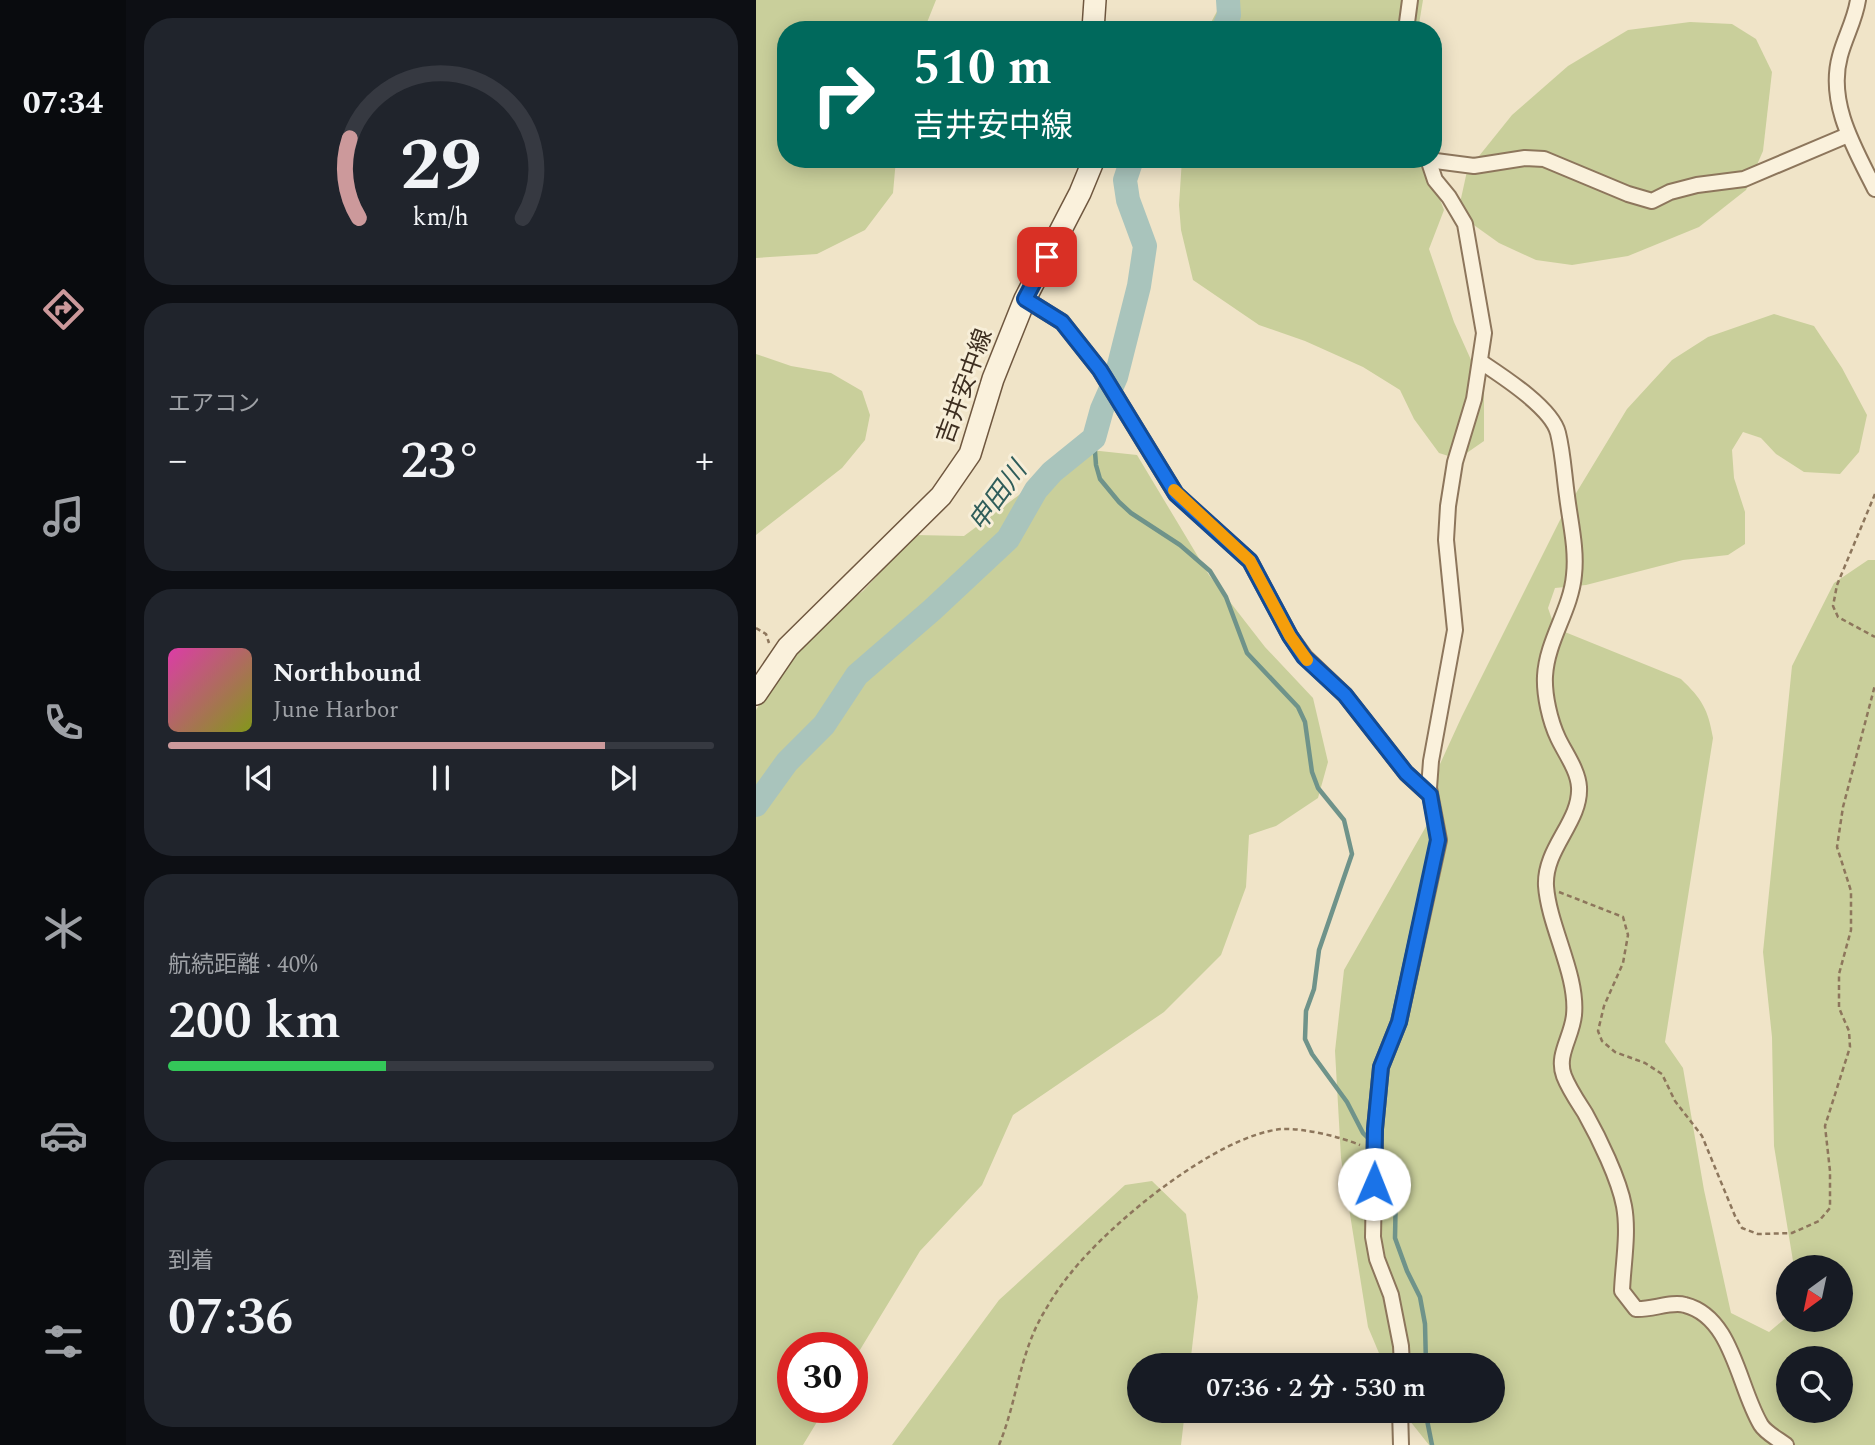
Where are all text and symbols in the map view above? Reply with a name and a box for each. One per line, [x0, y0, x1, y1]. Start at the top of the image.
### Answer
text: 510 m [913, 31, 1052, 106]
icon: right [798, 49, 889, 140]
text: 07:34 [23, 79, 103, 128]
text: 吉井安中線 [913, 102, 1073, 151]
text: 29 [400, 111, 482, 222]
text: km/h [413, 199, 469, 237]
pin [1017, 227, 1077, 287]
icon: arrive [1028, 238, 1066, 276]
icon: directions [39, 285, 88, 334]
street label: 吉井安中線 [928, 324, 1002, 449]
text: エアコン [168, 387, 260, 422]
text: 23° [400, 422, 482, 501]
text: − [168, 432, 187, 490]
text: + [695, 432, 714, 490]
water label: 申田川 [959, 451, 1039, 540]
icon: music [39, 492, 88, 541]
text: Northbound [273, 653, 421, 693]
text: June Harbor [273, 693, 398, 728]
icon: phone [39, 698, 88, 747]
icon: previous [240, 759, 278, 797]
icon: pause [422, 759, 460, 797]
icon: next [604, 759, 642, 797]
icon: climate [39, 904, 88, 953]
text: 航続距離 · 40% [168, 948, 318, 983]
text: 200 km [168, 982, 341, 1061]
icon: car [39, 1111, 88, 1160]
position arrow [1337, 1147, 1411, 1221]
text: 到着 [168, 1244, 214, 1279]
north arrow [1776, 1255, 1853, 1332]
map controls [1776, 1255, 1853, 1423]
text: 07:36 [168, 1278, 293, 1357]
icon: filters [39, 1317, 88, 1366]
speed limit sign: 30 [777, 1332, 868, 1423]
button: search [1776, 1346, 1853, 1423]
text: 07:36 · 2 分 · 530 m [1206, 1368, 1426, 1408]

